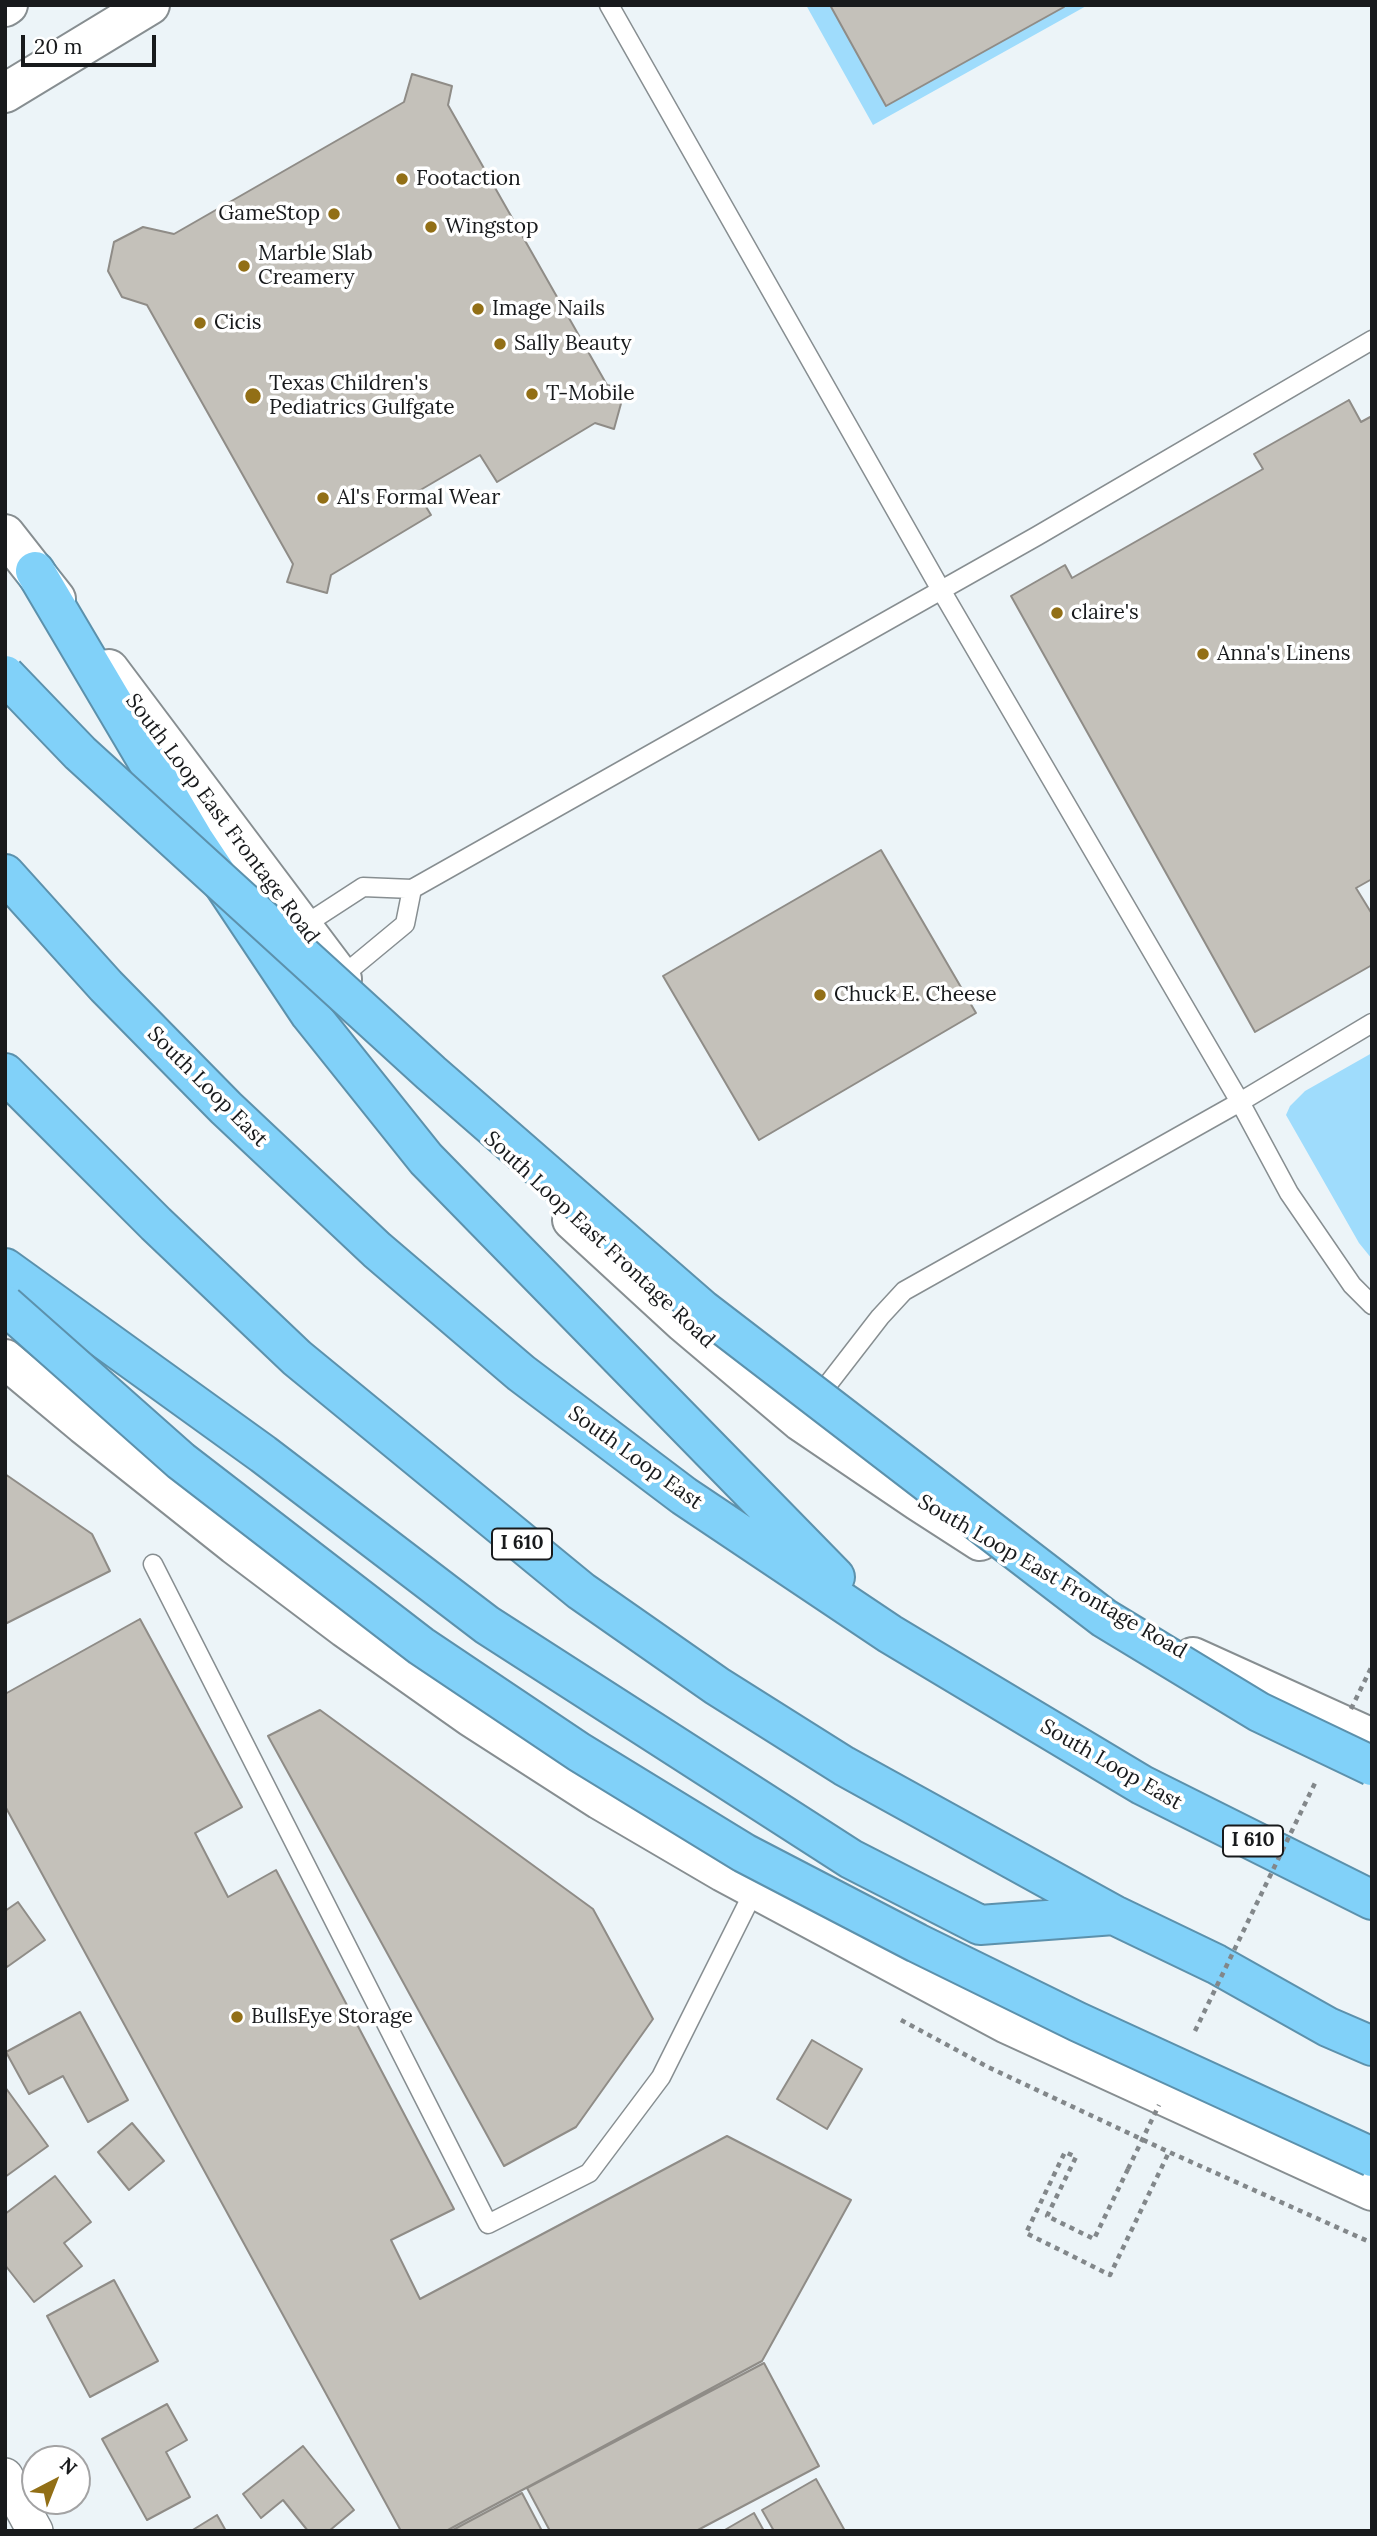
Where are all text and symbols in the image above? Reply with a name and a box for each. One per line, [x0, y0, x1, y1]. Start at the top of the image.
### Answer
scale bar [24, 21, 159, 65]
text: 20 m [34, 33, 83, 60]
place label: Footaction [416, 166, 521, 192]
marker: Footaction [394, 171, 410, 187]
place label: GameStop [218, 201, 320, 227]
marker: GameStop [326, 206, 342, 222]
place label: Wingstop [445, 214, 538, 240]
marker: Wingstop [423, 219, 439, 235]
place label: Marble Slab Creamery [258, 241, 373, 291]
marker: Marble Slab Creamery [236, 258, 252, 274]
place label: Image Nails [492, 296, 605, 322]
marker: Image Nails [470, 301, 486, 317]
place label: Cicis [214, 310, 261, 336]
marker: Cicis [192, 315, 208, 331]
place label: Sally Beauty [514, 331, 632, 357]
marker: Sally Beauty [492, 336, 508, 352]
place label: Texas Children's Pediatrics Gulfgate [269, 371, 455, 421]
place label: T-Mobile [546, 381, 635, 407]
marker: Texas Children's Pediatrics Gulfgate [243, 386, 263, 406]
marker: T-Mobile [524, 386, 540, 402]
place label: Al's Formal Wear [337, 485, 500, 511]
marker: Al's Formal Wear [315, 490, 331, 506]
place label: claire's [1071, 600, 1139, 626]
marker: claire's [1049, 605, 1065, 621]
place label: Anna's Linens [1217, 641, 1350, 667]
marker: Anna's Linens [1195, 646, 1211, 662]
street label: South Loop East Frontage Road [120, 689, 324, 949]
place label: Chuck E. Cheese [834, 982, 997, 1008]
marker: Chuck E. Cheese [812, 987, 828, 1003]
street label: South Loop East [142, 1022, 272, 1152]
street label: South Loop East Frontage Road [478, 1126, 720, 1354]
street label: South Loop East [563, 1401, 707, 1515]
street label: South Loop East Frontage Road [913, 1490, 1191, 1664]
road number: I 610 [492, 1528, 552, 1560]
street label: South Loop East [1036, 1714, 1186, 1816]
road number: I 610 [1223, 1826, 1283, 1856]
place label: BullsEye Storage [251, 2004, 413, 2030]
marker: BullsEye Storage [229, 2009, 245, 2025]
north arrow [21, 2445, 91, 2515]
text: N [55, 2452, 82, 2480]

